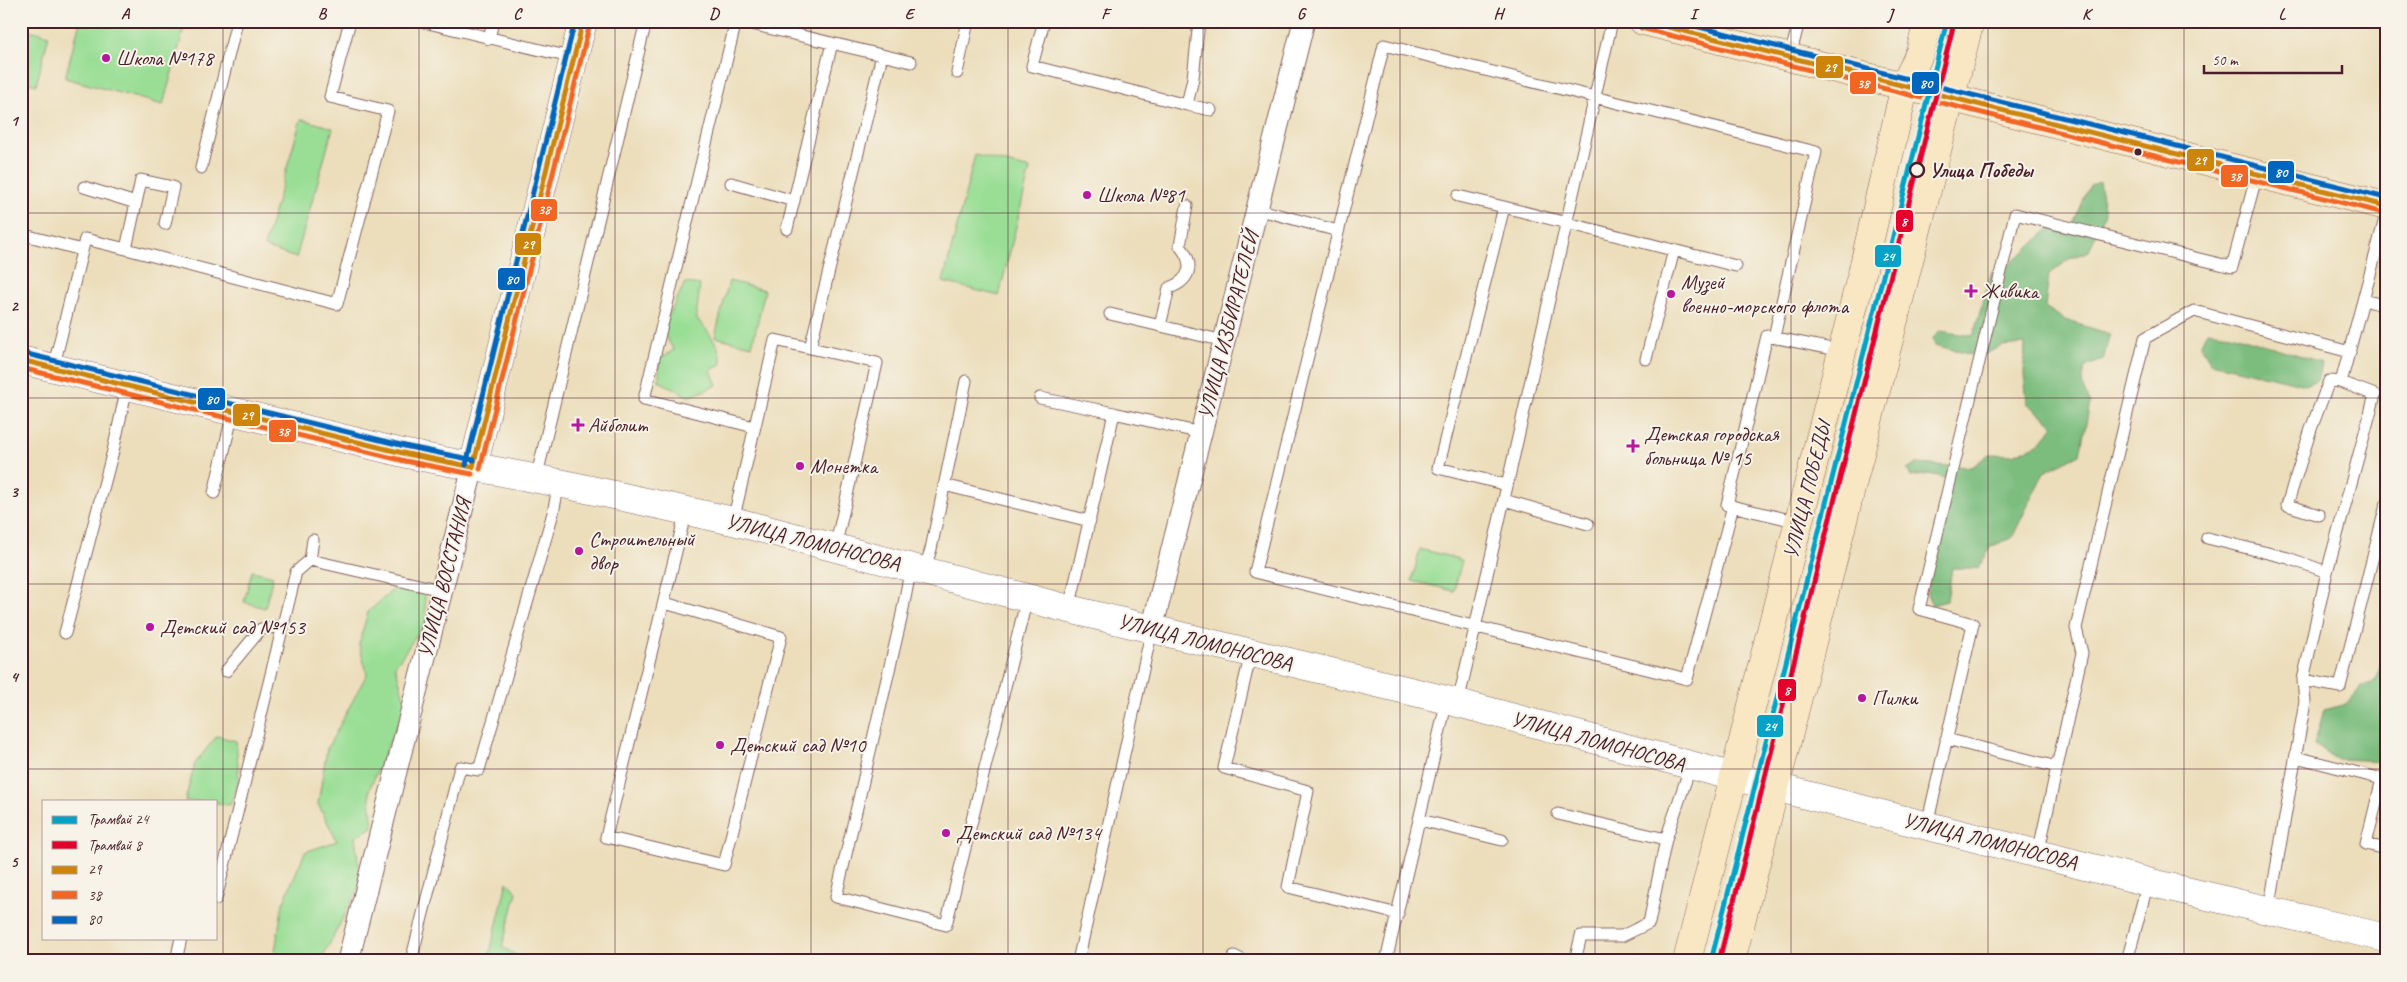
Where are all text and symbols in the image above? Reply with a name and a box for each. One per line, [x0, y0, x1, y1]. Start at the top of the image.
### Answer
text: A [121, 4, 131, 24]
text: B [318, 4, 328, 24]
text: C [513, 4, 523, 24]
text: D [709, 4, 720, 24]
text: E [905, 4, 916, 24]
text: F [1101, 4, 1112, 24]
text: G [1297, 4, 1307, 24]
text: H [1493, 4, 1505, 24]
text: I [1690, 4, 1700, 24]
text: J [1886, 4, 1895, 24]
text: K [2082, 4, 2094, 24]
text: L [2279, 4, 2287, 24]
scale bar [2204, 42, 2342, 74]
place label: Школа №178 [116, 45, 216, 71]
text: 50 m [2212, 51, 2239, 70]
marker: Школа №178 [100, 52, 112, 64]
line badge: 29 [1815, 55, 1844, 79]
text: 29 [1824, 59, 1838, 76]
line badge: 38 [1849, 71, 1877, 95]
line badge: 80 [1911, 71, 1940, 95]
text: 38 [1857, 75, 1871, 92]
text: 80 [1920, 75, 1934, 92]
text: 1 [10, 111, 19, 131]
unlabelled marker [2133, 147, 2143, 157]
line badge: 29 [2186, 148, 2215, 172]
text: 29 [2194, 152, 2208, 169]
place label: Улица Победы [1929, 157, 2035, 183]
line badge: 80 [2267, 160, 2295, 184]
marker: Улица Победы [1909, 162, 1925, 178]
line badge: 38 [2220, 164, 2249, 188]
text: 80 [2275, 164, 2289, 181]
text: 38 [2229, 168, 2243, 185]
place label: Школа №81 [1097, 182, 1186, 208]
marker: Школа №81 [1081, 189, 1093, 201]
line badge: 38 [530, 198, 558, 222]
text: 38 [538, 201, 552, 218]
line badge: 8 [1895, 209, 1914, 233]
text: 8 [1901, 213, 1909, 230]
street label: УЛИЦА ИЗБИРАТЕЛЕЙ [1192, 225, 1265, 422]
line badge: 29 [514, 232, 542, 256]
text: 29 [522, 236, 536, 253]
line badge: 24 [1874, 244, 1902, 268]
text: 24 [1882, 248, 1896, 265]
line badge: 80 [497, 267, 526, 291]
place label: Музей военно-морского флота [1681, 269, 1850, 319]
text: 80 [506, 271, 520, 288]
place label: Живика [1981, 278, 2040, 304]
marker: Живика [1965, 285, 1977, 297]
marker: Музей военно-морского флота [1665, 288, 1677, 300]
text: 2 [10, 296, 19, 316]
line badge: 80 [197, 387, 226, 411]
text: 80 [206, 391, 220, 408]
line badge: 29 [232, 403, 261, 427]
text: 29 [241, 407, 255, 424]
place label: Айболит [588, 412, 649, 438]
street label: УЛИЦА ПОБЕДЫ [1777, 415, 1838, 561]
line badge: 38 [268, 419, 297, 443]
marker: Айболит [572, 419, 584, 431]
place label: Детская городская больница № 15 [1644, 421, 1780, 471]
text: 38 [277, 423, 291, 440]
marker: Детская городская больница № 15 [1626, 439, 1640, 453]
place label: Монетка [810, 453, 880, 479]
marker: Монетка [794, 460, 806, 472]
text: 3 [10, 482, 19, 502]
street label: УЛИЦА ВОССТАНИЯ [412, 492, 477, 660]
street label: УЛИЦА ЛОМОНОСОВА [723, 508, 903, 576]
place label: Строительный двор [589, 526, 696, 576]
marker: Строительный двор [573, 545, 585, 557]
street label: УЛИЦА ЛОМОНОСОВА [1115, 608, 1295, 676]
place label: Детский сад №153 [160, 614, 306, 640]
marker: Детский сад №153 [144, 621, 156, 633]
text: 4 [10, 667, 19, 687]
line badge: 8 [1777, 678, 1797, 702]
text: 8 [1784, 682, 1792, 699]
place label: Пилки [1872, 685, 1919, 711]
marker: Пилки [1856, 692, 1868, 704]
street label: УЛИЦА ЛОМОНОСОВА [1508, 705, 1688, 777]
line badge: 24 [1756, 714, 1784, 738]
text: 24 [1764, 718, 1778, 735]
place label: Детский сад №10 [730, 732, 867, 758]
marker: Детский сад №10 [714, 739, 726, 751]
legend [42, 800, 218, 940]
street label: УЛИЦА ЛОМОНОСОВА [1900, 807, 2080, 875]
text: Трамвай 24 [88, 810, 150, 829]
place label: Детский сад №134 [956, 820, 1103, 846]
marker: Детский сад №134 [940, 827, 952, 839]
text: Трамвай 8 [88, 836, 143, 855]
text: 5 [11, 852, 20, 872]
text: 29 [88, 860, 103, 879]
text: 38 [88, 886, 103, 905]
text: 80 [88, 910, 103, 929]

